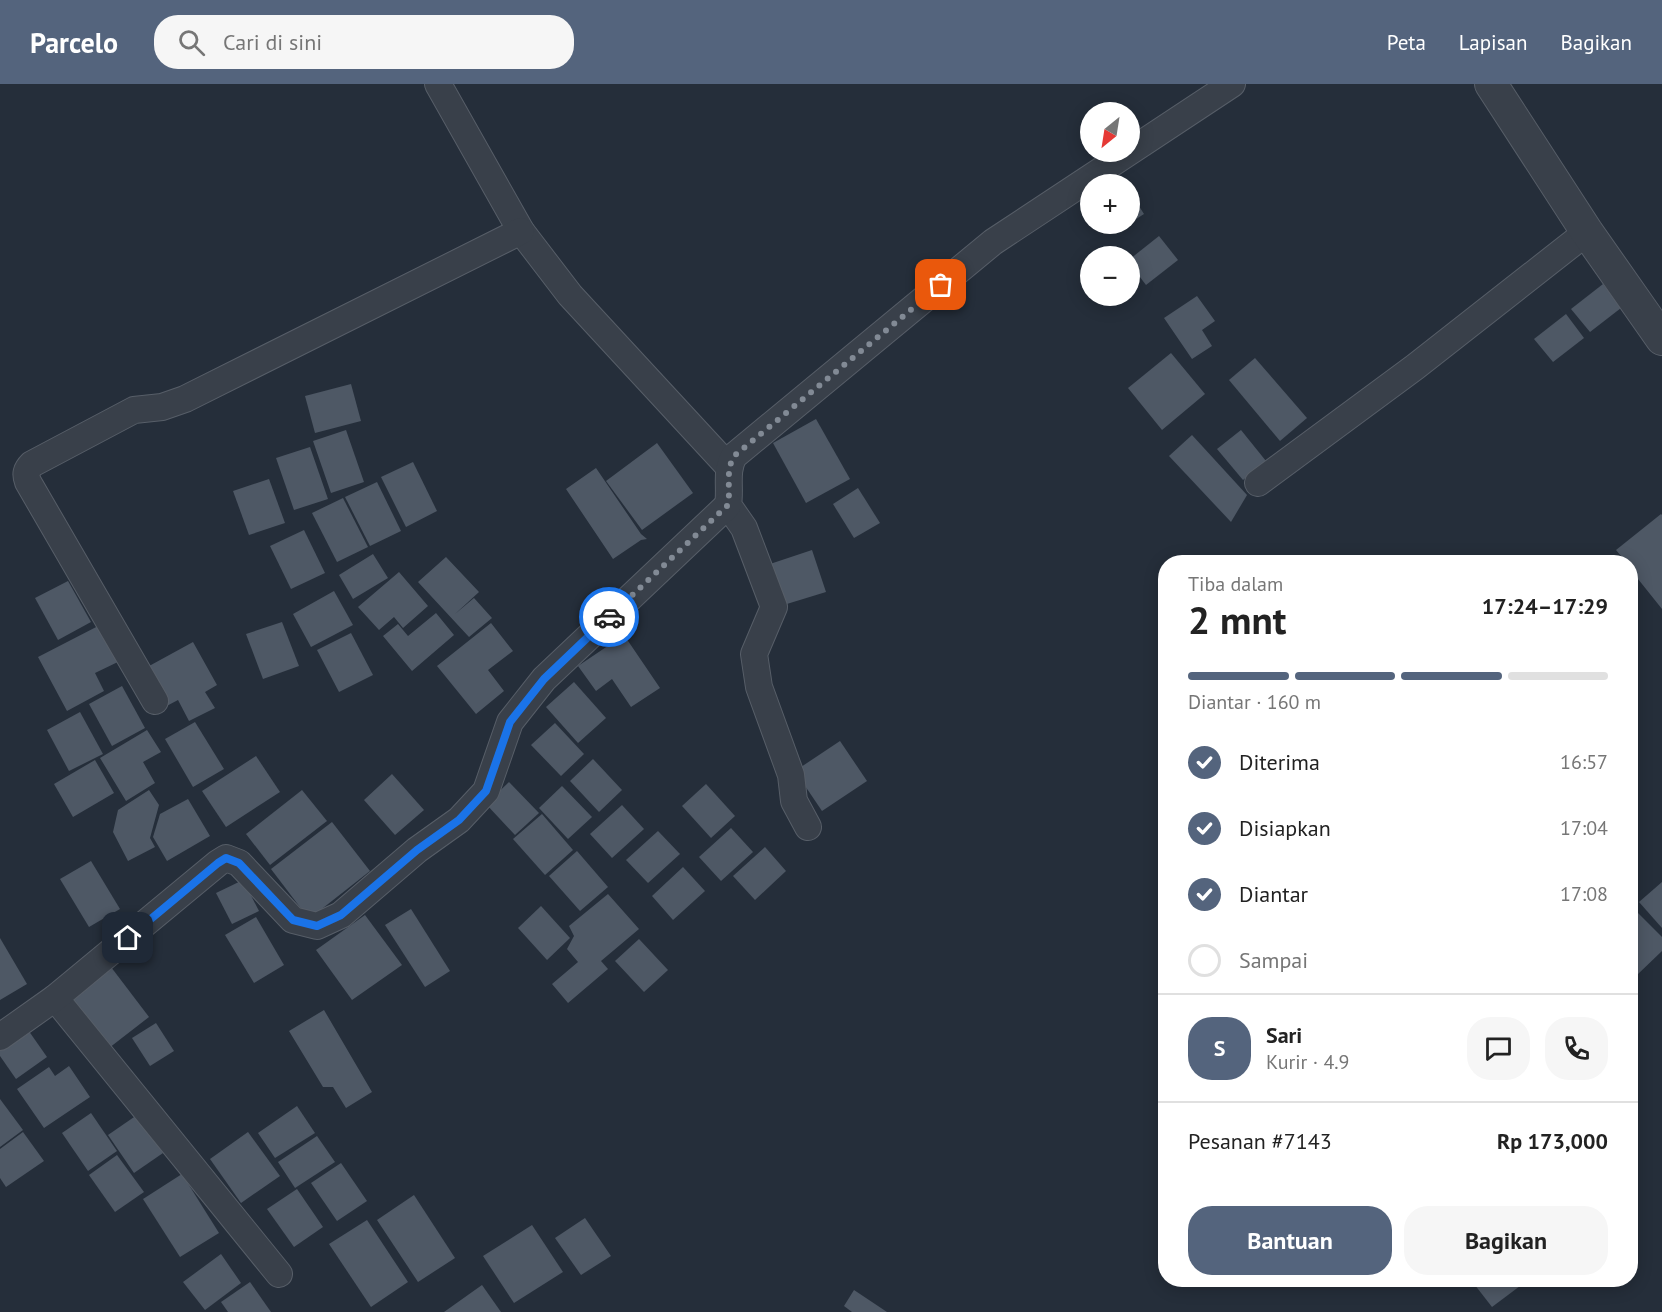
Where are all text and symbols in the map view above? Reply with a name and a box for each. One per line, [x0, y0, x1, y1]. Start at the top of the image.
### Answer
search box [154, 15, 574, 69]
text: Parcelo [30, 24, 118, 61]
icon: search [175, 26, 208, 59]
text: Cari di sini [223, 28, 322, 56]
text: Peta [1387, 29, 1426, 56]
text: Lapisan [1459, 29, 1527, 56]
text: Bagikan [1560, 29, 1632, 56]
north arrow [1080, 102, 1140, 162]
map controls [1080, 102, 1140, 306]
button: + [1080, 174, 1140, 234]
button: − [1080, 246, 1140, 306]
pin [915, 259, 966, 310]
icon: bag [924, 268, 957, 301]
text: Tiba dalam [1188, 571, 1283, 597]
courier [579, 587, 639, 647]
text: 17:24–17:29 [1482, 592, 1608, 620]
text: 2 mnt [1188, 594, 1286, 645]
icon: car [593, 601, 626, 634]
text: Diantar · 160 m [1188, 689, 1321, 715]
icon: check [1188, 746, 1221, 779]
text: Diterima [1239, 748, 1320, 776]
text: 16:57 [1560, 749, 1608, 775]
icon: check [1188, 812, 1221, 845]
text: Disiapkan [1239, 814, 1331, 842]
text: 17:04 [1560, 815, 1608, 841]
icon: check [1188, 878, 1221, 911]
text: Diantar [1239, 880, 1308, 908]
text: 17:08 [1560, 881, 1608, 907]
pin [102, 912, 153, 963]
icon: home [111, 921, 144, 954]
text: Sampai [1239, 946, 1308, 974]
button: chat [1467, 1017, 1530, 1080]
button: phone [1545, 1017, 1608, 1080]
text: Sari [1266, 1021, 1302, 1049]
text: S [1214, 1034, 1225, 1062]
text: Kurir · 4.9 [1266, 1049, 1349, 1075]
text: Pesanan #7143 [1188, 1127, 1332, 1155]
text: Rp 173,000 [1497, 1127, 1608, 1155]
button: Bantuan [1188, 1206, 1392, 1275]
button: Bagikan [1404, 1206, 1608, 1275]

